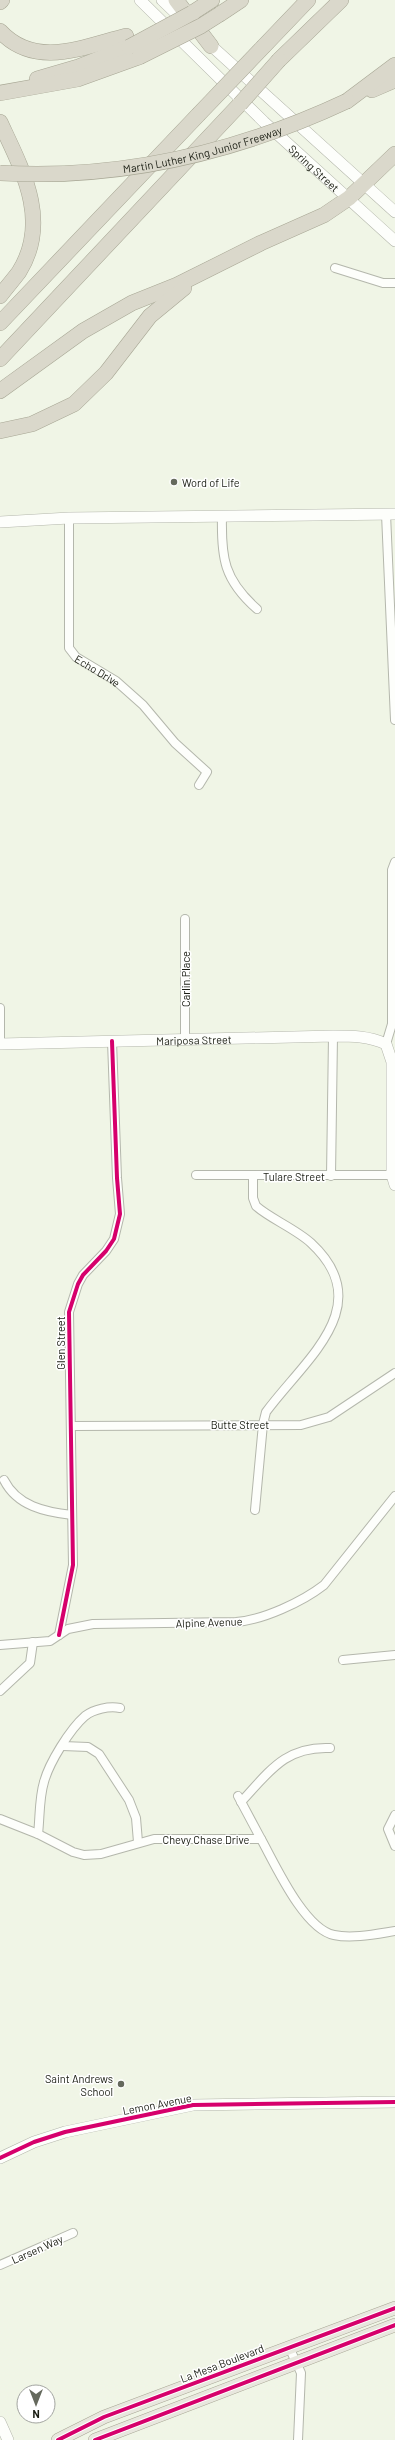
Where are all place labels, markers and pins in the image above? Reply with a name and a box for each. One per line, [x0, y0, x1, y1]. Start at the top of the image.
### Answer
place label: Word of Life [182, 476, 240, 489]
marker: Word of Life [169, 477, 179, 487]
place label: Saint Andrews School [45, 2072, 113, 2098]
marker: Saint Andrews School [116, 2079, 126, 2089]

